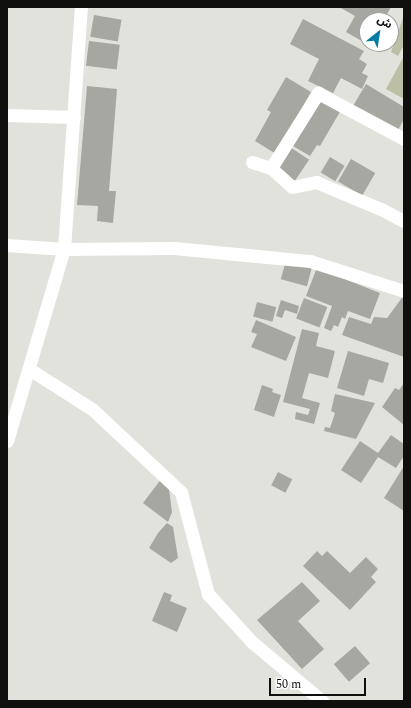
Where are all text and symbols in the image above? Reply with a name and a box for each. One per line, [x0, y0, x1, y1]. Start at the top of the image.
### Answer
text: ش [374, 11, 396, 33]
north arrow [359, 12, 399, 52]
scale bar [271, 670, 368, 696]
text: 50 m [276, 675, 301, 694]

